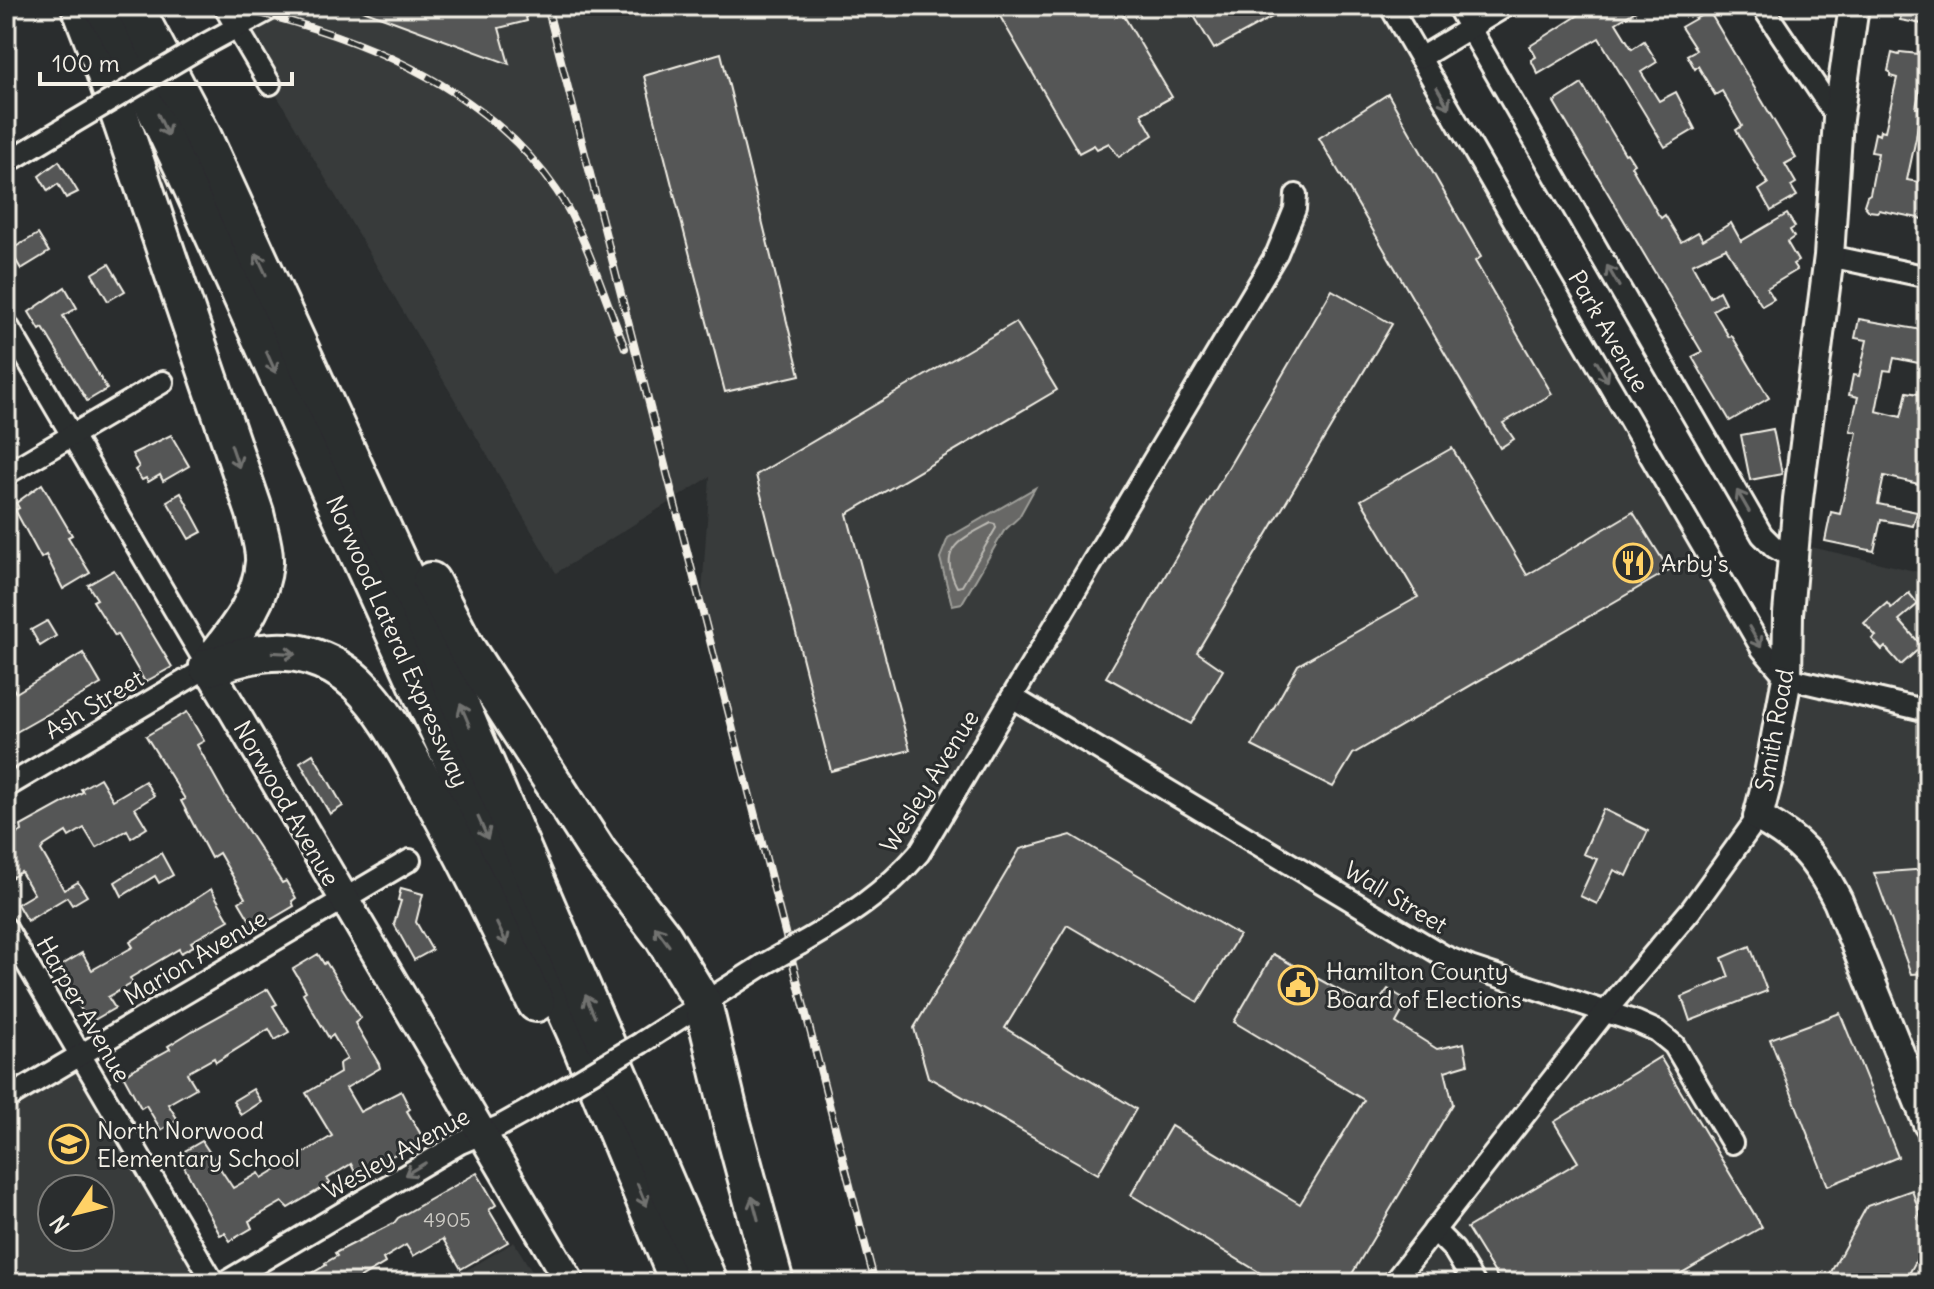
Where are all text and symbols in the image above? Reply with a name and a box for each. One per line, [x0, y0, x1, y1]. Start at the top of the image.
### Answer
scale bar [40, 36, 292, 86]
text: 100 m [52, 48, 120, 78]
one-way arrow [1435, 86, 1451, 109]
one-way arrow [156, 113, 171, 137]
one-way arrow [253, 252, 268, 276]
street label: Park Avenue [1562, 265, 1656, 397]
one-way arrow [1605, 265, 1621, 288]
one-way arrow [264, 349, 279, 374]
one-way arrow [1594, 359, 1610, 382]
one-way arrow [229, 443, 244, 468]
street label: Norwood Lateral Expressway [320, 490, 476, 792]
one-way arrow [1735, 490, 1750, 514]
restaurant icon: Arby's [1612, 542, 1654, 584]
place label: Arby's [1661, 548, 1729, 578]
one-way arrow [1747, 625, 1763, 648]
one-way arrow [270, 646, 297, 661]
street label: Ash Street [39, 663, 149, 745]
street label: Smith Road [1748, 666, 1800, 794]
one-way arrow [457, 704, 472, 728]
street label: Wesley Avenue [873, 704, 985, 858]
street label: Norwood Avenue [228, 715, 346, 891]
one-way arrow [476, 815, 491, 840]
street label: Wall Street [1339, 854, 1453, 940]
street label: Marion Avenue [118, 902, 272, 1012]
one-way arrow [495, 922, 510, 946]
one-way arrow [654, 926, 671, 948]
street label: Harper Avenue [30, 931, 138, 1087]
place label: Hamilton County Board of Elections [1326, 956, 1522, 1014]
public building icon: Hamilton County Board of Elections [1277, 964, 1319, 1006]
one-way arrow [582, 994, 597, 1018]
street label: Wesley Avenue [317, 1100, 475, 1206]
place label: North Norwood Elementary School [97, 1115, 300, 1173]
school or university icon: North Norwood Elementary School [48, 1123, 90, 1165]
one-way arrow [404, 1162, 427, 1178]
north arrow [36, 1173, 116, 1253]
one-way arrow [636, 1182, 651, 1207]
one-way arrow [747, 1195, 762, 1221]
house number: 4905 [423, 1207, 471, 1232]
text: N [44, 1210, 75, 1239]

